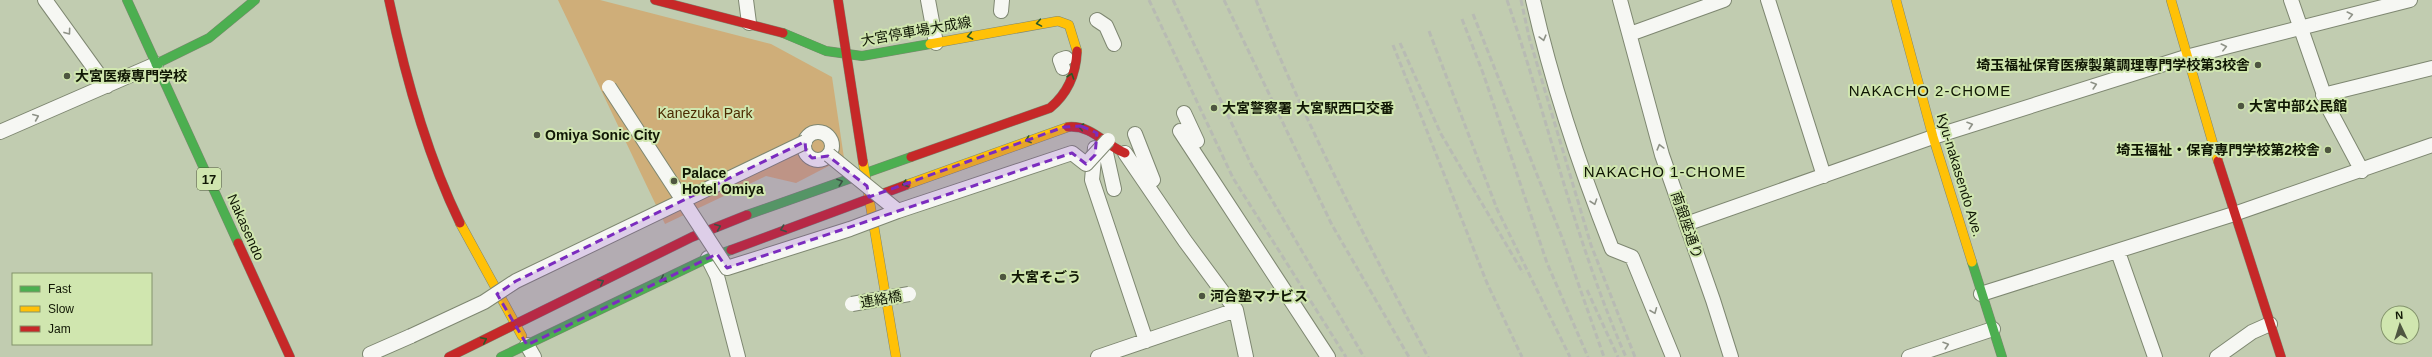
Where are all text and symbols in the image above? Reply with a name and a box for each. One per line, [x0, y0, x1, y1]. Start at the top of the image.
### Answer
one-way arrow [2347, 12, 2353, 20]
street label: 大宮停車場大成線 [859, 13, 973, 49]
one-way arrow [1036, 19, 1042, 27]
one-way arrow [63, 27, 70, 34]
one-way arrow [967, 32, 973, 40]
one-way arrow [1538, 34, 1547, 41]
one-way arrow [2220, 43, 2227, 52]
place label: 埼玉福祉保育医療製菓調理専門学校第3校舎 [1976, 57, 2250, 73]
marker: 埼玉福祉保育医療製菓調理専門学校第3校舎 [2253, 60, 2263, 70]
place label: 大宮医療専門学校 [75, 68, 187, 84]
marker: 大宮医療専門学校 [62, 71, 72, 81]
one-way arrow [1067, 73, 1075, 80]
one-way arrow [2091, 81, 2098, 90]
district label: NAKACHO 2-CHOME [1849, 82, 2011, 99]
place label: 大宮中部公民館 [2249, 98, 2347, 114]
place label: 大宮警察署 大宮駅西口交番 [1222, 100, 1394, 116]
marker: 大宮中部公民館 [2236, 101, 2246, 111]
marker: 大宮警察署 大宮駅西口交番 [1209, 103, 1219, 113]
park label: Kanezuka Park [658, 105, 753, 121]
street label: Kyu-nakasendo Ave. [1934, 111, 1986, 239]
one-way arrow [31, 114, 39, 122]
one-way arrow [1967, 121, 1974, 130]
one-way arrow [1078, 123, 1084, 131]
place label: Omiya Sonic City [545, 127, 660, 143]
marker: Omiya Sonic City [532, 130, 542, 140]
one-way arrow [1024, 135, 1031, 144]
place label: 埼玉福祉・保育専門学校第2校舎 [2116, 142, 2320, 158]
one-way arrow [1656, 144, 1665, 151]
marker: 埼玉福祉・保育専門学校第2校舎 [2323, 145, 2333, 155]
district label: NAKACHO 1-CHOME [1584, 163, 1746, 180]
place label: Palace Hotel Omiya [682, 165, 764, 197]
road number: 17 [197, 168, 221, 190]
marker: Palace Hotel Omiya [669, 176, 679, 186]
one-way arrow [837, 179, 844, 187]
one-way arrow [902, 180, 909, 188]
street label: 南銀座通り [1668, 189, 1706, 261]
street label: Nakasendo [224, 191, 268, 263]
one-way arrow [1589, 198, 1598, 205]
one-way arrow [715, 223, 722, 231]
one-way arrow [780, 224, 787, 232]
place label: 大宮そごう [1011, 269, 1081, 285]
marker: 大宮そごう [998, 272, 1008, 282]
legend [12, 273, 152, 345]
one-way arrow [660, 274, 668, 282]
one-way arrow [596, 280, 604, 287]
text: Fast [48, 282, 72, 296]
street label: 連絡橋 [859, 287, 903, 311]
place label: 河合塾マナビス [1210, 288, 1308, 304]
marker: 河合塾マナビス [1197, 291, 1207, 301]
text: Slow [48, 302, 74, 316]
north arrow [2380, 305, 2420, 345]
one-way arrow [1649, 306, 1657, 314]
text: N [2395, 309, 2404, 321]
text: Jam [48, 322, 71, 336]
one-way arrow [480, 337, 487, 345]
one-way arrow [1943, 341, 1950, 350]

